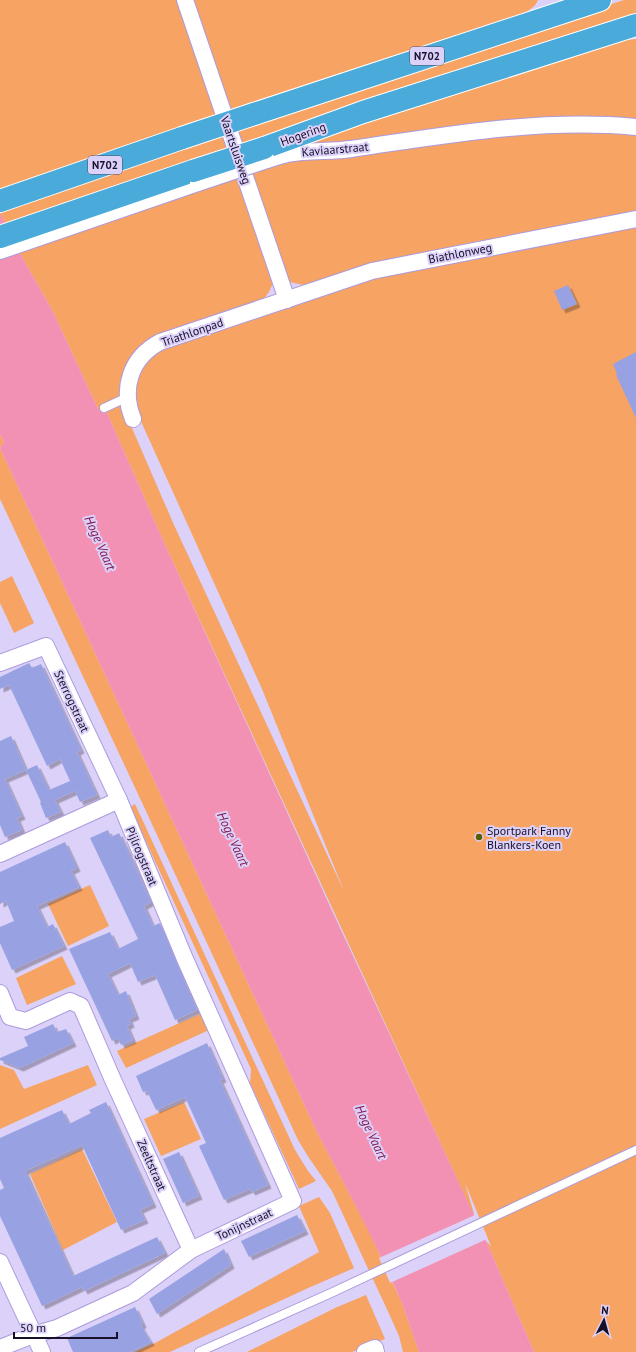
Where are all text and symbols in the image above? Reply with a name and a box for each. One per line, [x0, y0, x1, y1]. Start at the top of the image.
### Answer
road number: N702 [410, 47, 444, 65]
street label: Vaartsluisweg [217, 113, 255, 186]
street label: Hogering [278, 119, 328, 149]
street label: Kaviaarstraat [301, 139, 369, 159]
road number: N702 [88, 156, 122, 174]
street label: Biathlonweg [427, 239, 493, 267]
street label: Triathlonpad [159, 314, 225, 350]
water label: Hoge Vaart [80, 513, 120, 574]
street label: Sterrogstraat [51, 668, 93, 734]
water label: Hoge Vaart [213, 809, 253, 870]
place label: Sportpark Fanny Blankers-Koen [487, 823, 571, 852]
street label: Pijlrogstraat [123, 824, 161, 888]
marker: Sportpark Fanny Blankers-Koen [474, 832, 484, 842]
water label: Hoge Vaart [351, 1102, 391, 1163]
street label: Zeeltstraat [134, 1137, 170, 1193]
street label: Tonijnstraat [214, 1204, 274, 1244]
north arrow [584, 1300, 624, 1340]
text: N [601, 1303, 609, 1317]
scale bar [14, 1314, 117, 1340]
text: 50 m [20, 1320, 46, 1335]

